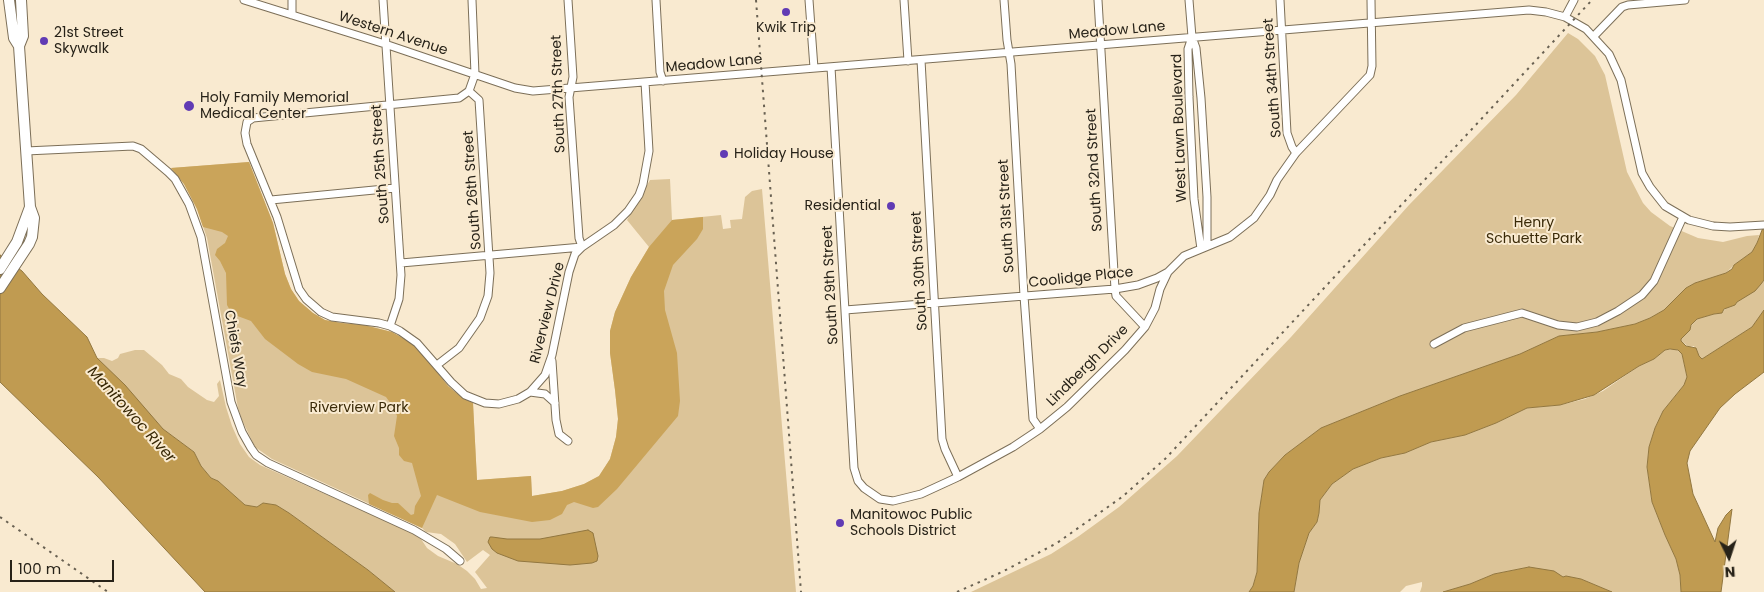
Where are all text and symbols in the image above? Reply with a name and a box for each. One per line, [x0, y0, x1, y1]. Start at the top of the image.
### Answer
marker: Kwik Trip [780, 6, 792, 18]
street label: Western Avenue [336, 8, 450, 60]
street label: Meadow Lane [1068, 18, 1166, 44]
street label: South 34th Street [1260, 18, 1286, 138]
place label: Kwik Trip [756, 20, 816, 36]
place label: 21st Street Skywalk [54, 25, 124, 58]
marker: 21st Street Skywalk [38, 35, 50, 47]
street label: South 27th Street [549, 35, 569, 153]
street label: Meadow Lane [665, 51, 763, 77]
street label: West Lawn Boulevard [1169, 53, 1191, 203]
place label: Holy Family Memorial Medical Center [200, 90, 349, 122]
marker: Holy Family Memorial Medical Center [182, 99, 196, 113]
street label: South 25th Street [368, 104, 394, 224]
street label: South 32nd Street [1083, 108, 1107, 232]
street label: South 26th Street [460, 130, 486, 250]
place label: Holiday House [734, 146, 834, 162]
marker: Holiday House [718, 148, 730, 160]
street label: South 31st Street [996, 159, 1018, 273]
place label: Residential [805, 198, 881, 214]
marker: Residential [885, 200, 897, 212]
street label: South 30th Street [908, 211, 932, 331]
park label: Henry Schuette Park [1486, 215, 1582, 248]
street label: South 29th Street [819, 225, 843, 345]
street label: Riverview Drive [527, 261, 569, 365]
street label: Coolidge Place [1028, 264, 1134, 292]
street label: Chiefs Way [220, 309, 250, 389]
street label: Lindbergh Drive [1044, 322, 1132, 410]
water label: Manitowoc River [83, 363, 179, 467]
park label: Riverview Park [310, 400, 408, 416]
place label: Manitowoc Public Schools District [850, 507, 973, 540]
marker: Manitowoc Public Schools District [834, 517, 846, 529]
north arrow [1704, 532, 1754, 582]
scale bar [12, 550, 116, 582]
text: 100 m [18, 558, 61, 579]
text: N [1724, 562, 1736, 582]

